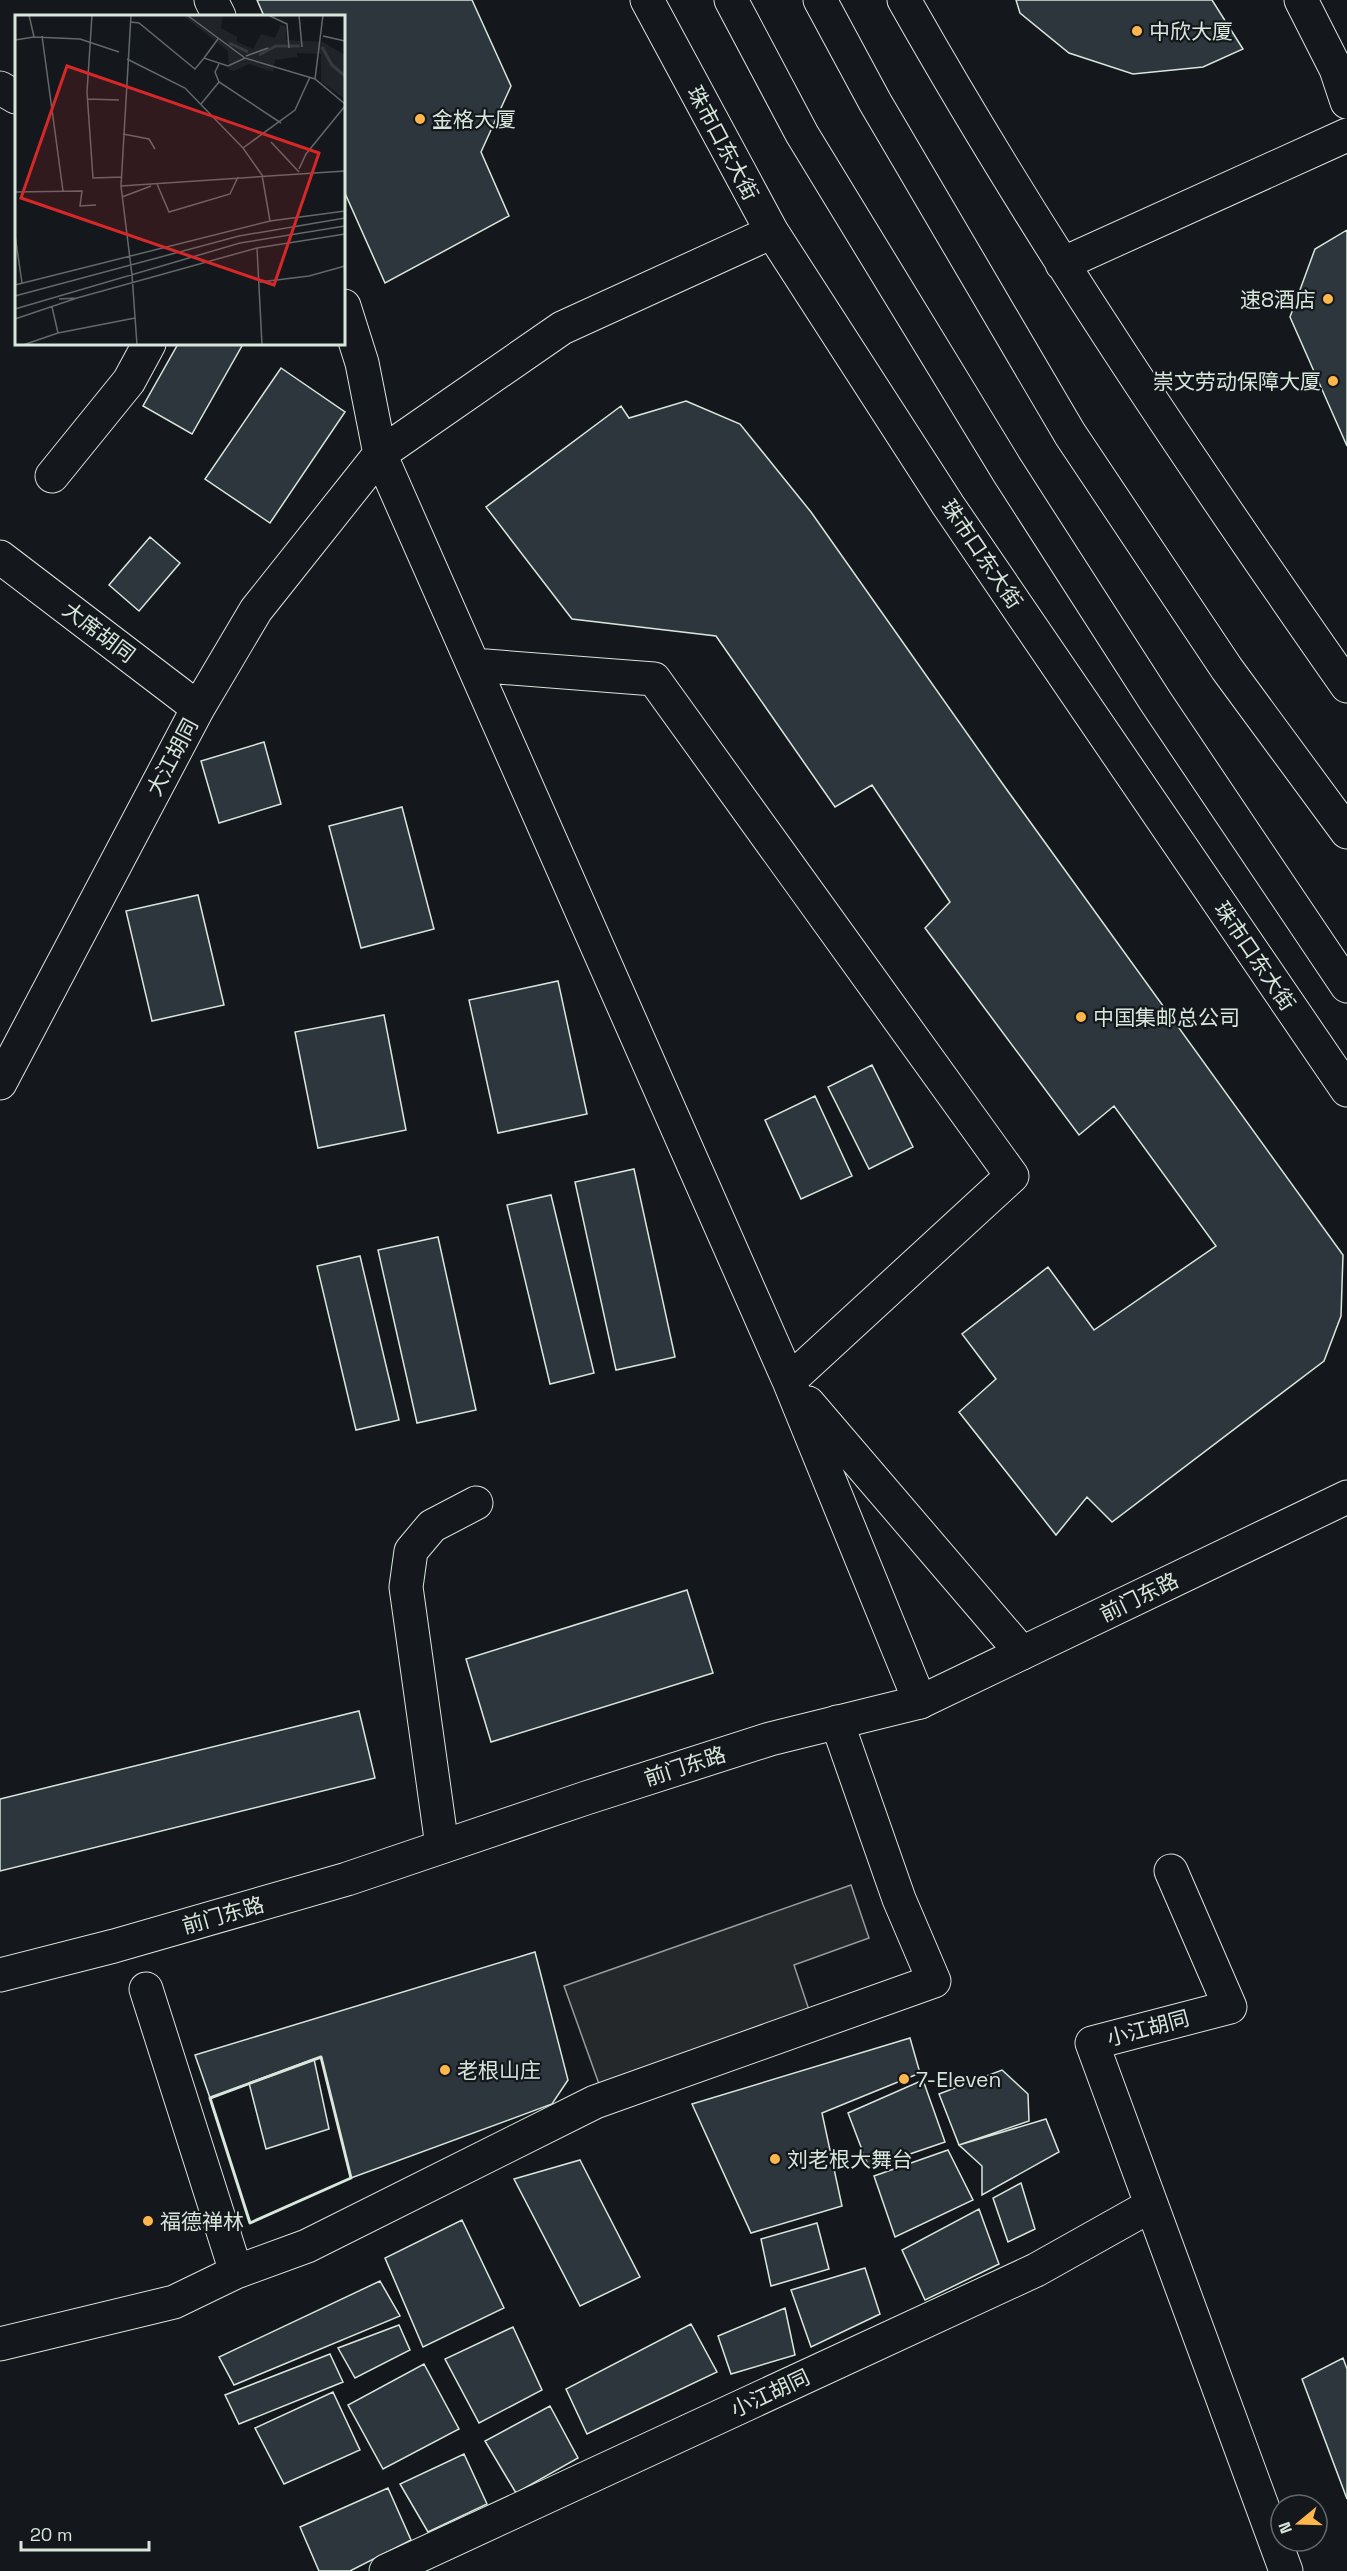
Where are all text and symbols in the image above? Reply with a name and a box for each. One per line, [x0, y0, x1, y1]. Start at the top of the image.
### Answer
inset map [15, 15, 345, 345]
place label: 中欣大厦 [1149, 18, 1233, 45]
marker: 中欣大厦 [1130, 24, 1144, 38]
street label: 珠市口东大街 [682, 81, 764, 205]
place label: 金格大厦 [432, 106, 516, 133]
marker: 金格大厦 [413, 112, 427, 126]
place label: 速8酒店 [1240, 286, 1316, 313]
marker: 速8酒店 [1321, 292, 1335, 306]
place label: 崇文劳动保障大厦 [1153, 368, 1321, 395]
marker: 崇文劳动保障大厦 [1326, 374, 1340, 388]
street label: 珠市口东大街 [936, 494, 1028, 614]
street label: 大席胡同 [57, 596, 141, 668]
street label: 大江胡同 [140, 714, 204, 800]
street label: 珠市口东大街 [1209, 896, 1301, 1016]
place label: 中国集邮总公司 [1093, 1004, 1240, 1031]
marker: 中国集邮总公司 [1074, 1010, 1088, 1024]
street label: 前门东路 [1095, 1566, 1183, 1628]
street label: 前门东路 [641, 1740, 729, 1792]
street label: 前门东路 [179, 1890, 267, 1940]
street label: 小江胡同 [1104, 2004, 1192, 2052]
place label: 老根山庄 [457, 2057, 541, 2084]
marker: 老根山庄 [438, 2063, 452, 2077]
place label: 7-Eleven [916, 2066, 1001, 2093]
marker: 7-Eleven [897, 2072, 911, 2086]
place label: 刘老根大舞台 [787, 2146, 913, 2173]
marker: 刘老根大舞台 [768, 2152, 782, 2166]
place label: 福德禅林 [160, 2208, 244, 2235]
marker: 福德禅林 [141, 2214, 155, 2228]
street label: 小江胡同 [726, 2363, 814, 2423]
north arrow [1269, 2493, 1329, 2553]
scale bar [21, 2514, 148, 2552]
text: N [1274, 2519, 1297, 2536]
text: 20 m [30, 2523, 73, 2546]

